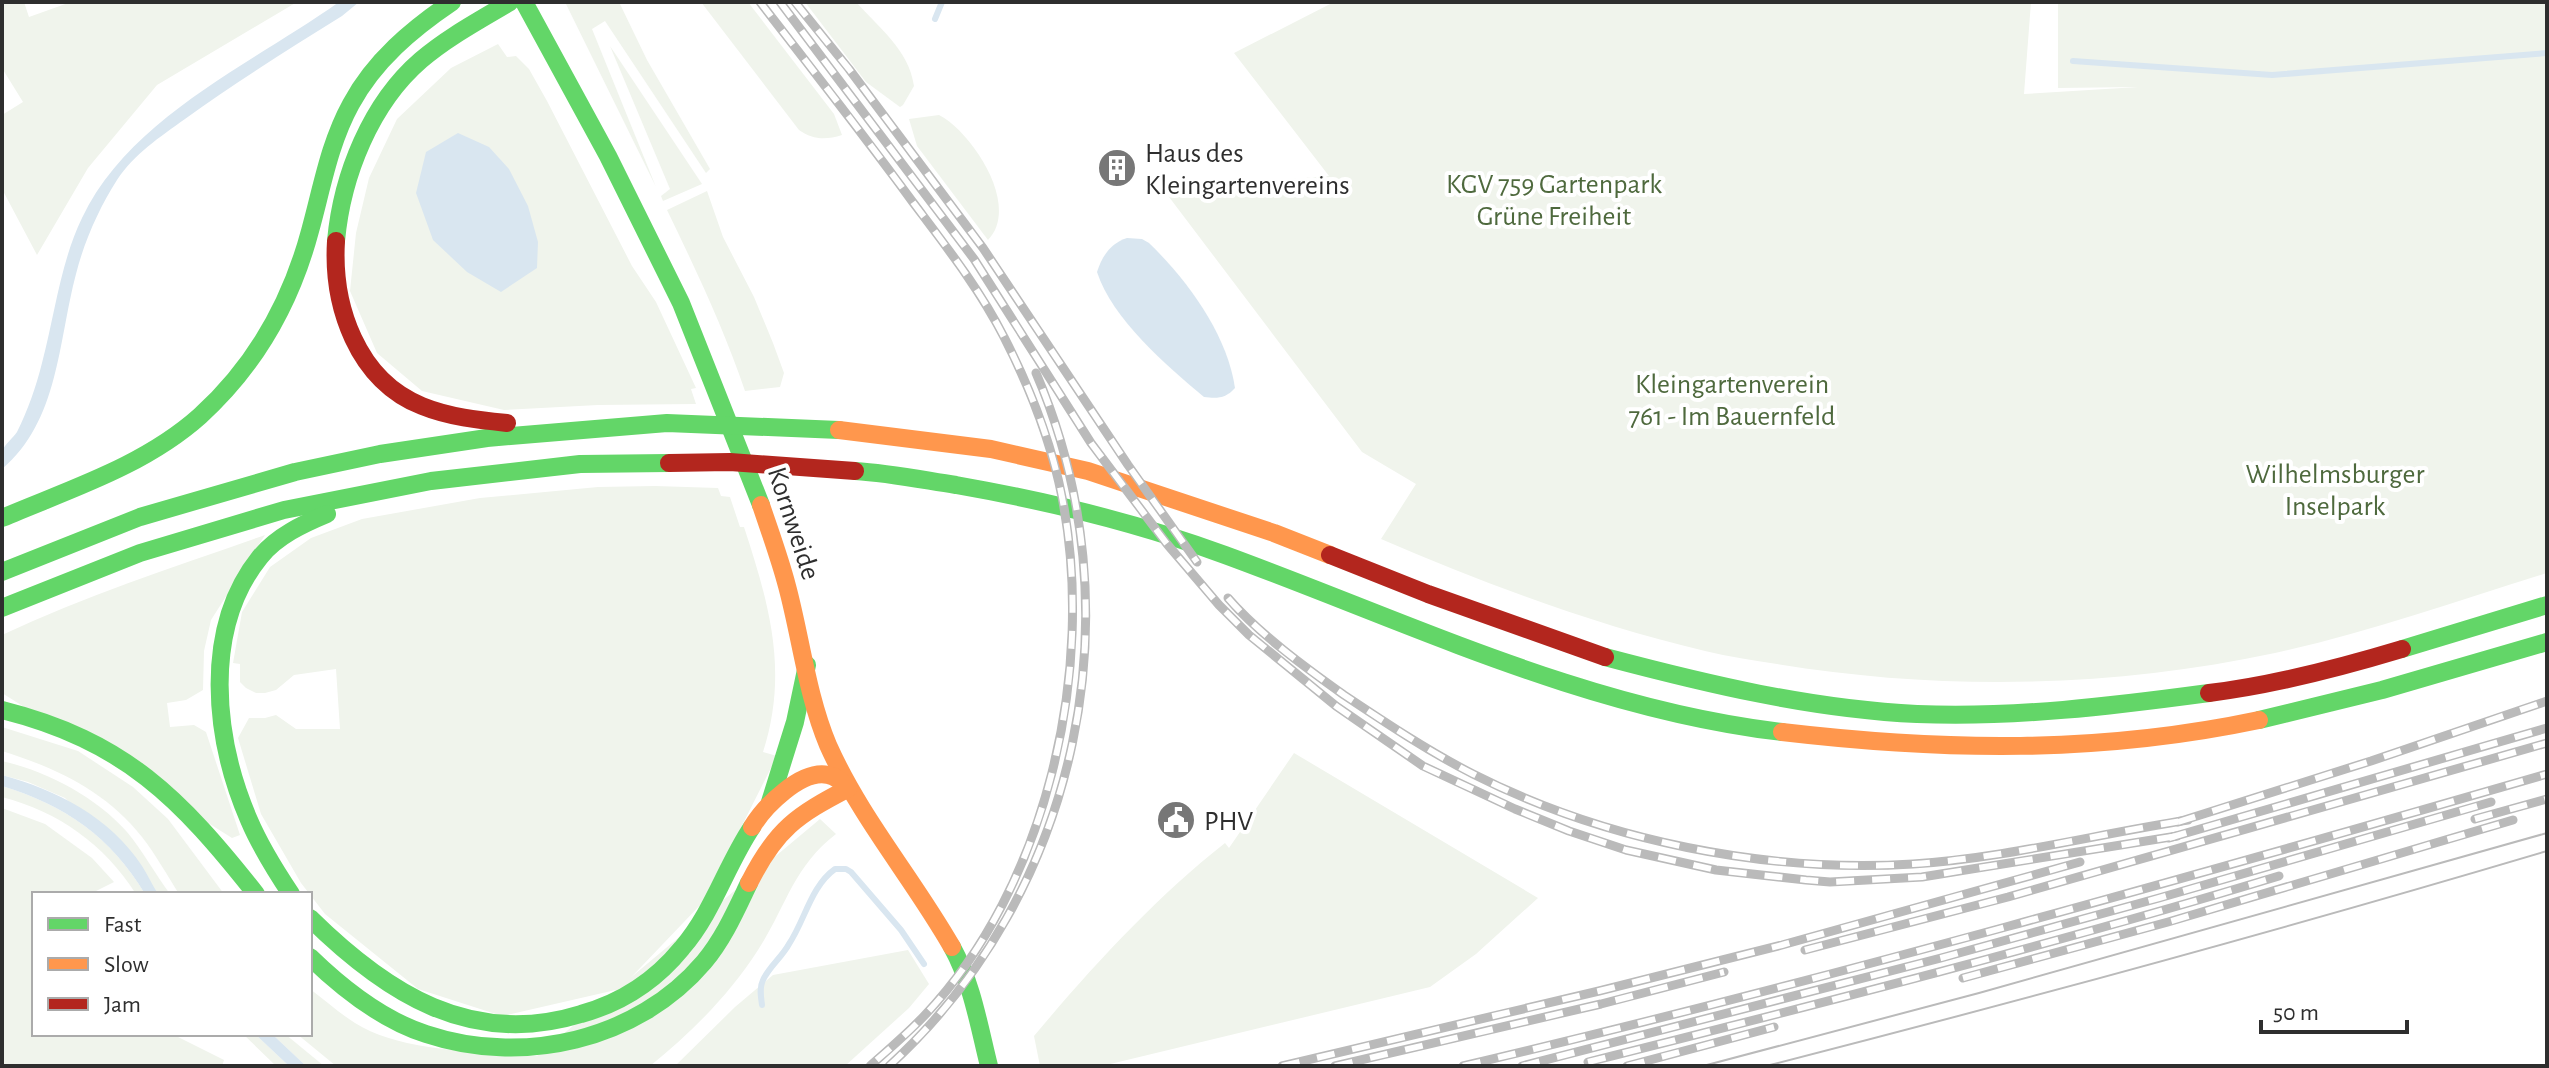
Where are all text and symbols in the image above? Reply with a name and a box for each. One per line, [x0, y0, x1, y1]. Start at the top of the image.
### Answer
place label: Haus des Kleingartenvereins [1145, 140, 1350, 200]
building icon: Haus des Kleingartenvereins [1096, 147, 1138, 189]
park label: KGV 759 Gartenpark Grüne Freiheit [1446, 171, 1662, 231]
park label: Kleingartenverein 761 - Im Bauernfeld [1628, 371, 1836, 431]
park label: Wilhelmsburger Inselpark [2246, 461, 2424, 521]
street label: Kornweide [762, 464, 824, 583]
public building icon: PHV [1155, 799, 1197, 841]
place label: PHV [1204, 808, 1253, 836]
legend [32, 892, 312, 1036]
text: Fast [104, 913, 142, 937]
text: Slow [104, 953, 149, 977]
scale bar [2261, 984, 2407, 1034]
text: Jam [104, 993, 141, 1017]
text: 50 m [2273, 1001, 2319, 1025]

